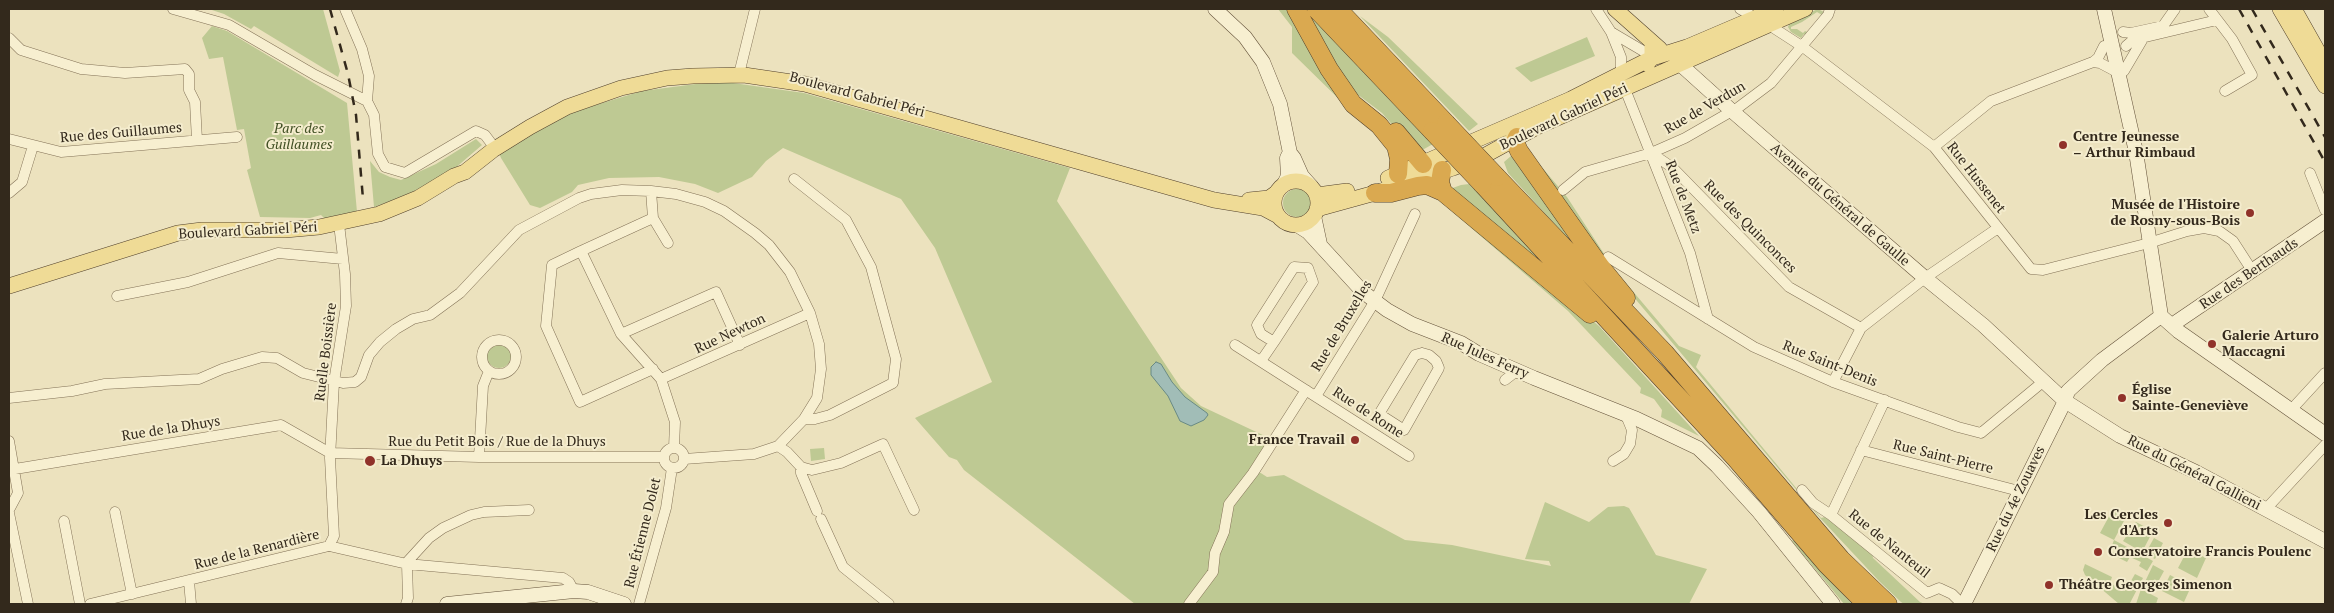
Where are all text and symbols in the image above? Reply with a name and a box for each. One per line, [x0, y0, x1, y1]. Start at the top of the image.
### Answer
street label: Boulevard Gabriel Péri [788, 69, 926, 121]
street label: Rue de Verdun [1662, 78, 1748, 138]
street label: Boulevard Gabriel Péri [1497, 80, 1631, 154]
street label: Rue des Guillaumes [59, 119, 183, 147]
park label: Parc des Guillaumes [265, 121, 333, 154]
place label: Centre Jeunesse – Arthur Rimbaud [2073, 129, 2195, 162]
street label: Rue Hussenet [1943, 139, 2009, 217]
marker: Centre Jeunesse – Arthur Rimbaud [2057, 139, 2069, 151]
street label: Avenue du Général de Gaulle [1767, 140, 1913, 270]
street label: Rue de Metz [1661, 158, 1705, 236]
street label: Rue des Quinconces [1700, 177, 1800, 277]
place label: Musée de l'Histoire de Rosny-sous-Bois [2110, 197, 2240, 230]
marker: Musée de l'Histoire de Rosny-sous-Bois [2244, 207, 2256, 219]
street label: Boulevard Gabriel Péri [178, 219, 318, 243]
street label: Rue des Berthauds [2197, 235, 2301, 313]
street label: Rue de Bruxelles [1308, 277, 1376, 375]
street label: Ruelle Boissière [312, 302, 340, 402]
street label: Rue Newton [692, 310, 768, 358]
place label: Galerie Arturo Maccagni [2222, 328, 2319, 361]
street label: Rue Jules Ferry [1439, 329, 1531, 383]
street label: Rue Saint-Denis [1780, 337, 1880, 391]
marker: Galerie Arturo Maccagni [2206, 338, 2218, 350]
place label: Église Sainte-Geneviève [2132, 382, 2248, 414]
street label: Rue de Rome [1329, 384, 1407, 442]
marker: Église Sainte-Geneviève [2116, 392, 2128, 404]
street label: Rue de la Dhuys [121, 413, 221, 445]
place label: France Travail [1249, 432, 1345, 448]
street label: Rue du Général Gallieni [2124, 432, 2264, 514]
street label: Rue du Petit Bois / Rue de la Dhuys [388, 434, 606, 450]
marker: France Travail [1349, 434, 1361, 446]
street label: Rue Saint-Pierre [1891, 436, 1995, 478]
street label: Rue du 4e Zouaves [1983, 443, 2049, 555]
place label: La Dhuys [381, 453, 442, 469]
marker: La Dhuys [363, 454, 377, 468]
street label: Rue Étienne Dolet [621, 476, 665, 590]
street label: Rue de Nanteuil [1845, 506, 1933, 582]
place label: Les Cercles d'Arts [2085, 507, 2158, 540]
marker: Les Cercles d'Arts [2162, 517, 2174, 529]
street label: Rue de la Renardière [193, 526, 321, 574]
place label: Conservatoire Francis Poulenc [2108, 544, 2311, 560]
marker: Conservatoire Francis Poulenc [2092, 546, 2104, 558]
place label: Théâtre Georges Simenon [2059, 577, 2232, 593]
marker: Théâtre Georges Simenon [2043, 579, 2055, 591]

